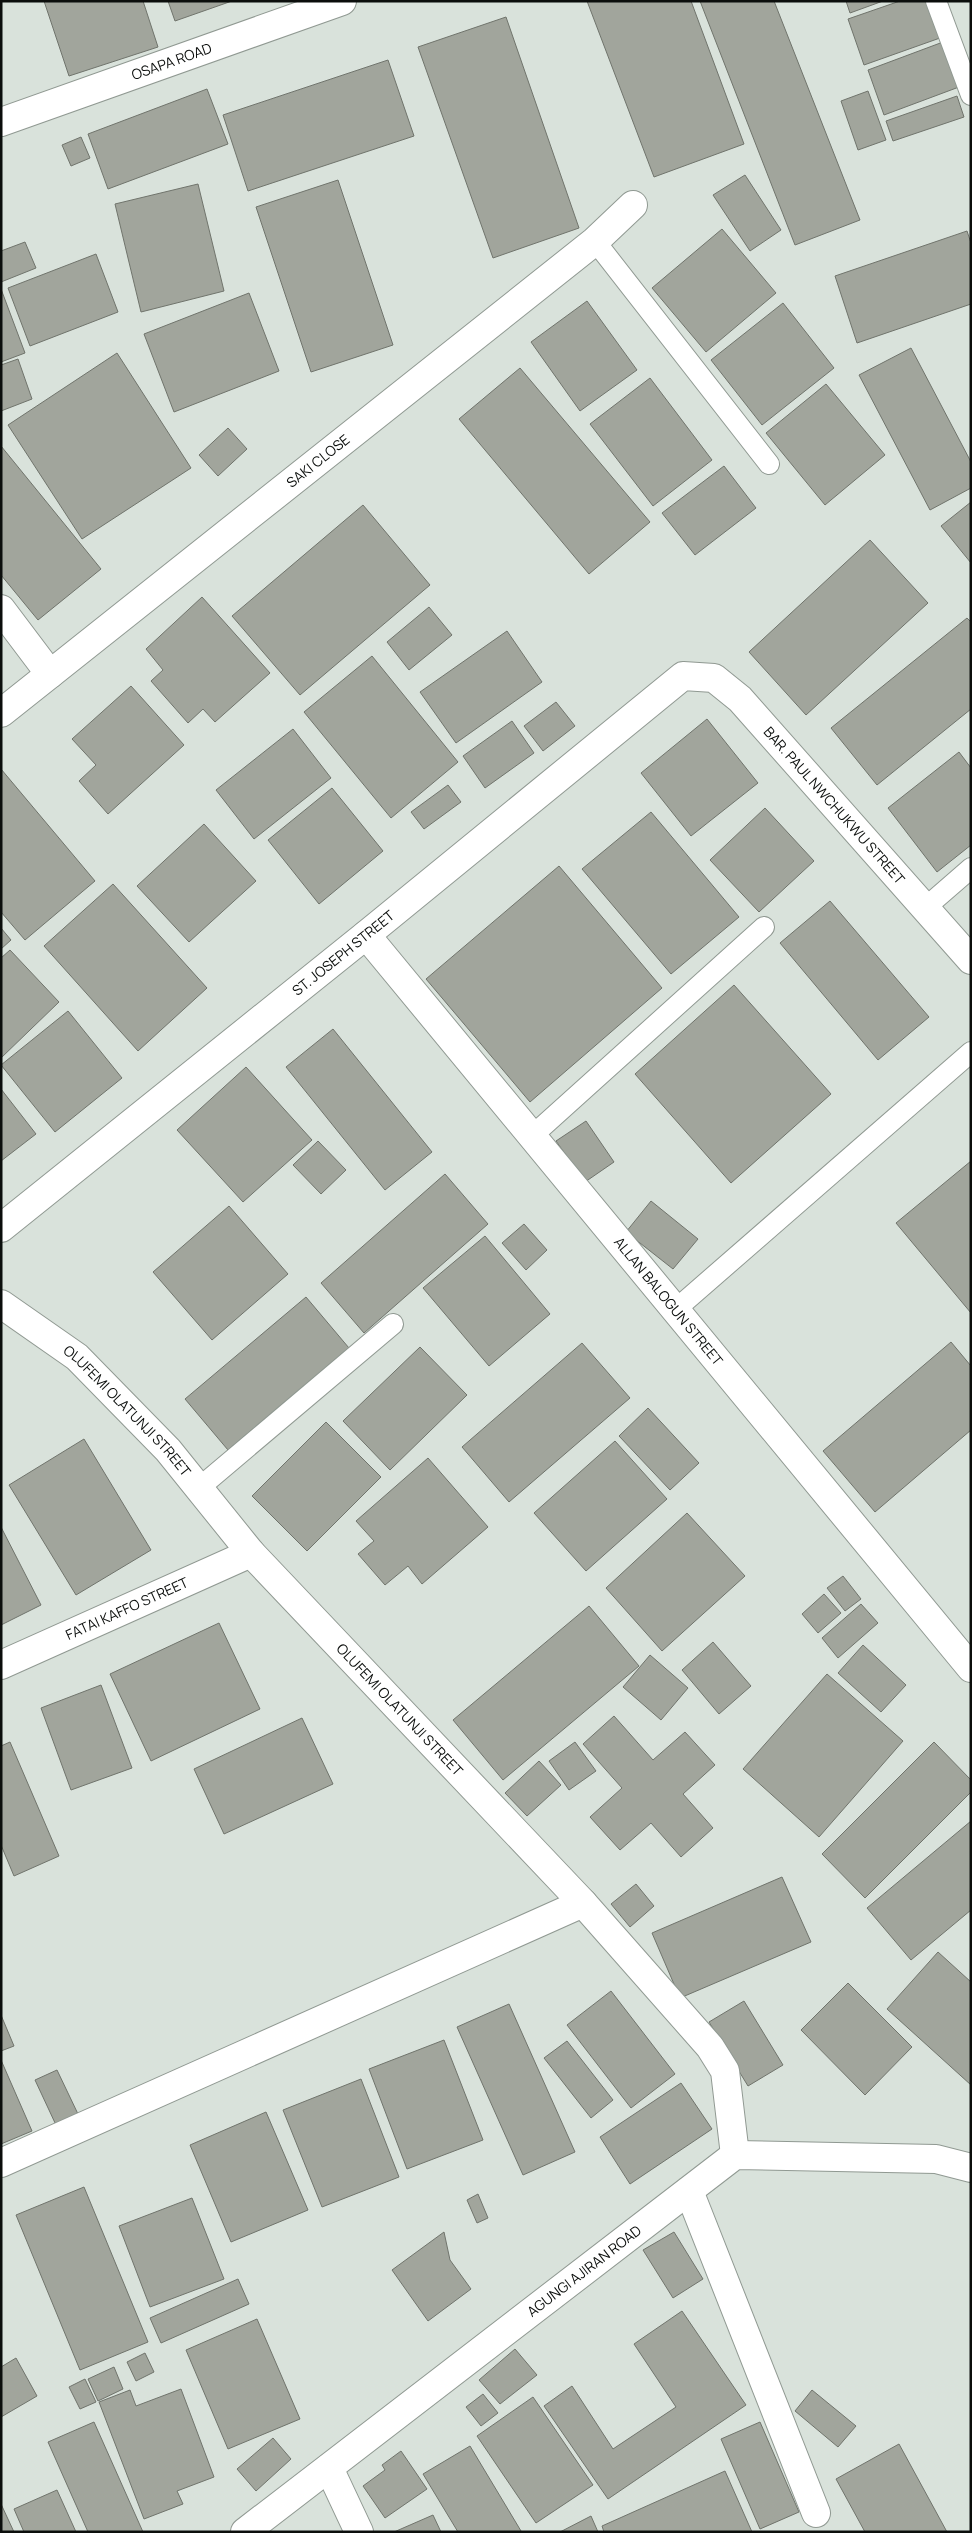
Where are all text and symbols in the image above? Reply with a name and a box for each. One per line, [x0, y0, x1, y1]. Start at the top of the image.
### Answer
street label: OSAPA ROAD [129, 38, 214, 84]
street label: SAKI CLOSE [282, 430, 353, 492]
street label: BAR. PAUL NWCHUKWU STREET [760, 722, 910, 888]
street label: ST. JOSEPH STREET [288, 905, 399, 1000]
street label: ALLAN BALOGUN STREET [610, 1233, 728, 1370]
street label: OLUFEMI OLATUNJI STREET [60, 1340, 196, 1480]
street label: FATAI KAFFO STREET [62, 1572, 192, 1644]
street label: OLUFEMI OLATUNJI STREET [333, 1639, 468, 1780]
street label: AGUNGI AJIRAN ROAD [523, 2221, 645, 2321]

